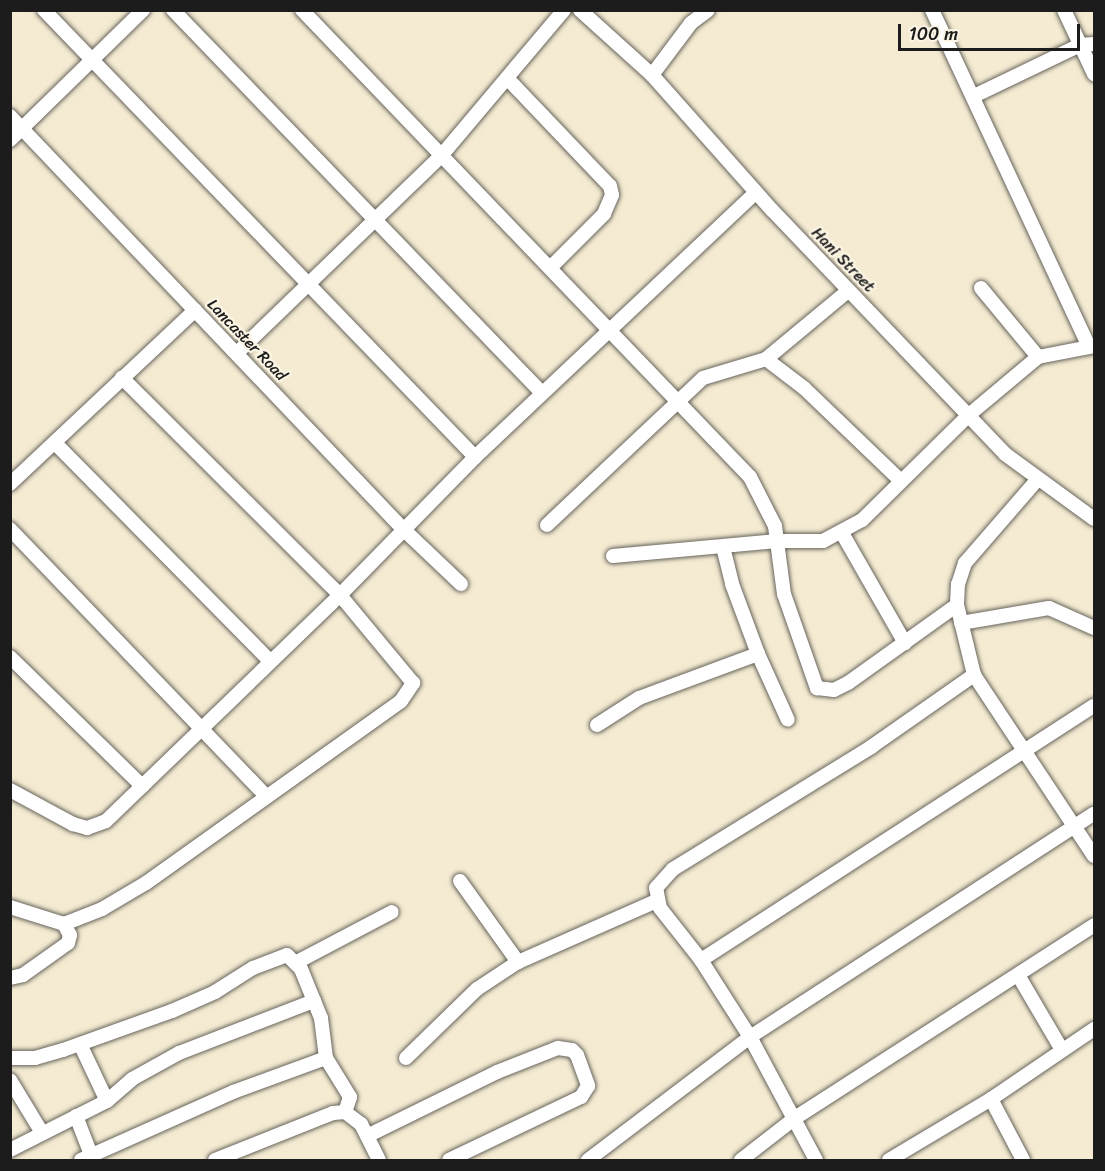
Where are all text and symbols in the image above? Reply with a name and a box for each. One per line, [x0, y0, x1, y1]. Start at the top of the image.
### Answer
scale bar [901, 12, 1082, 50]
text: 100 m [909, 18, 958, 50]
street label: Hani Street [807, 223, 879, 297]
street label: Lancaster Road [203, 295, 291, 385]

